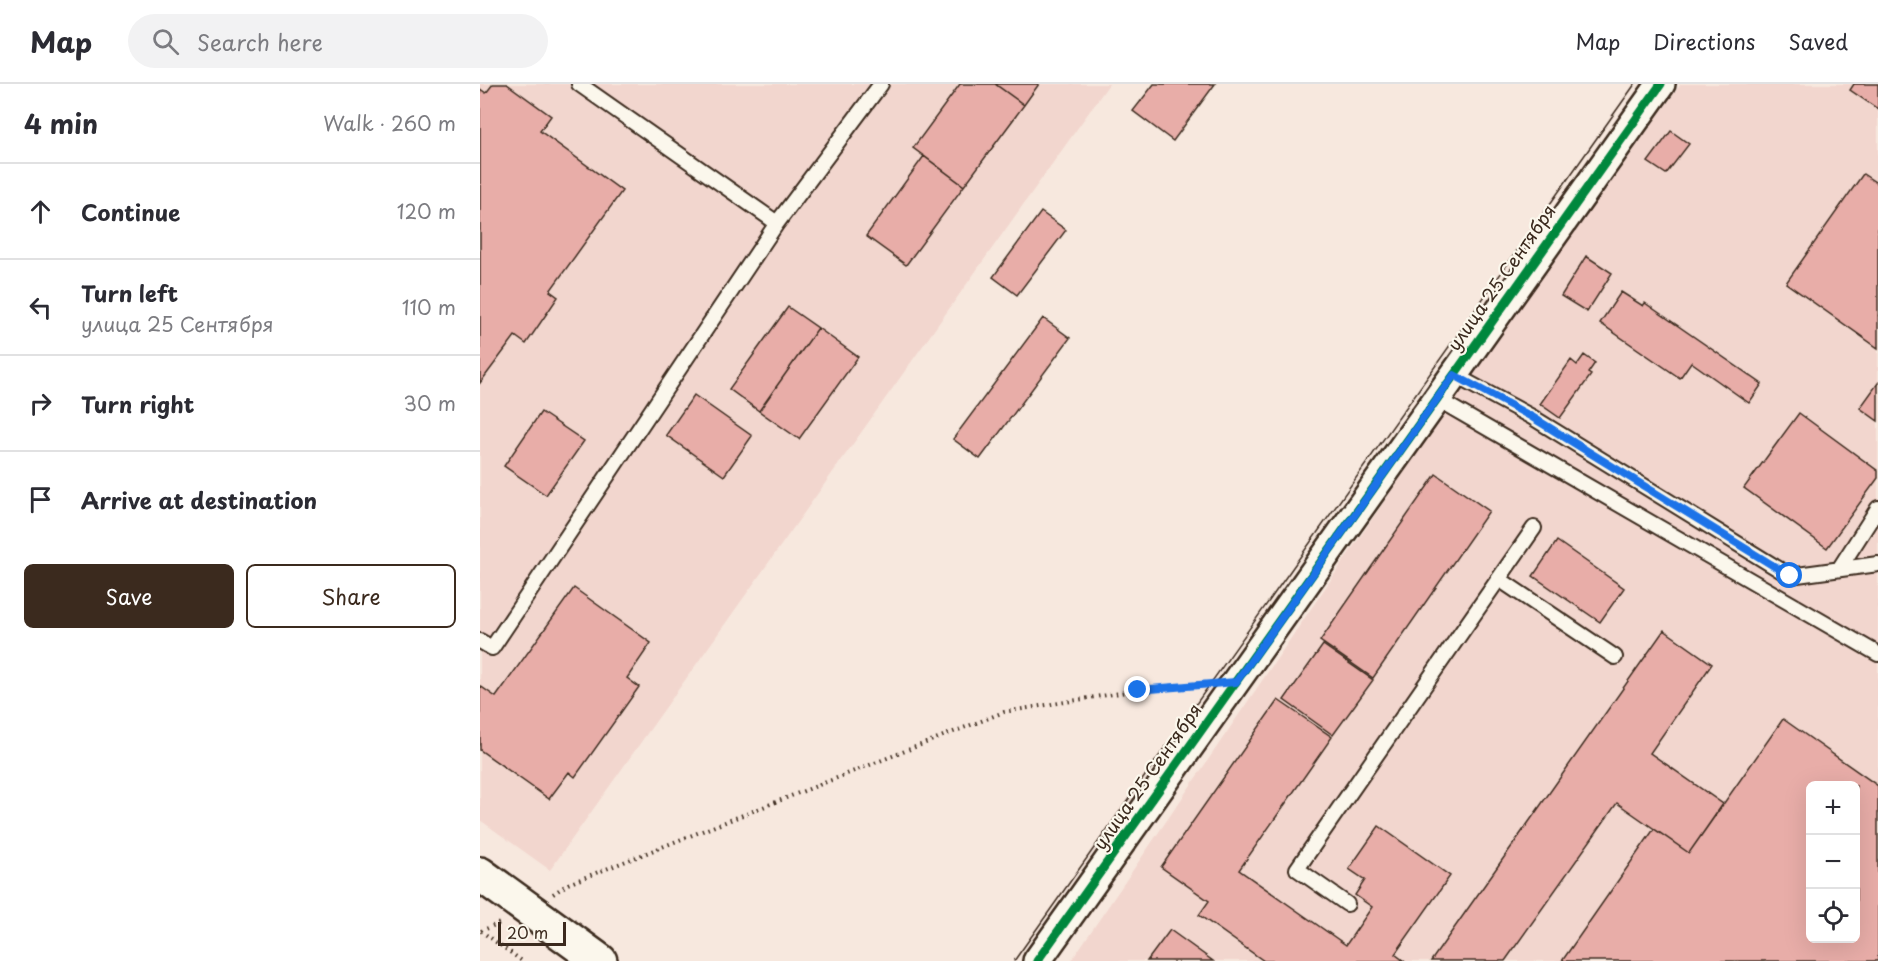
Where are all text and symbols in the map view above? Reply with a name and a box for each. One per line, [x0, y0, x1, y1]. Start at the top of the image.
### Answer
search box [128, 14, 548, 68]
text: Map [30, 20, 92, 63]
icon: search [149, 25, 182, 58]
text: Search here [197, 25, 323, 58]
text: Map [1575, 25, 1620, 57]
text: Directions [1653, 25, 1755, 57]
text: Saved [1788, 25, 1848, 57]
text: 4 min [24, 104, 98, 143]
text: Walk · 260 m [323, 108, 456, 138]
icon: ahead [24, 195, 57, 228]
text: Continue [81, 195, 180, 228]
text: 120 m [397, 196, 456, 226]
street label: улица 25 Сентября [1440, 198, 1562, 356]
text: Turn left [81, 276, 178, 309]
icon: left [24, 291, 57, 324]
text: 110 m [402, 292, 456, 322]
text: улица 25 Сентября [81, 309, 274, 339]
icon: right [24, 387, 57, 420]
text: Turn right [81, 387, 194, 420]
text: 30 m [403, 388, 456, 418]
icon: arrive [24, 483, 57, 516]
text: Arrive at destination [81, 483, 317, 516]
route start [1776, 562, 1802, 588]
button: Save [24, 564, 234, 628]
button: Share [246, 564, 456, 628]
route end [1124, 676, 1150, 702]
street label: улица 25 Сентября [1086, 697, 1208, 855]
map controls [1806, 781, 1860, 943]
button: + [1806, 781, 1860, 835]
button: − [1806, 835, 1860, 889]
button: locate [1806, 889, 1860, 943]
scale bar [498, 919, 566, 946]
text: 20 m [507, 920, 548, 944]

